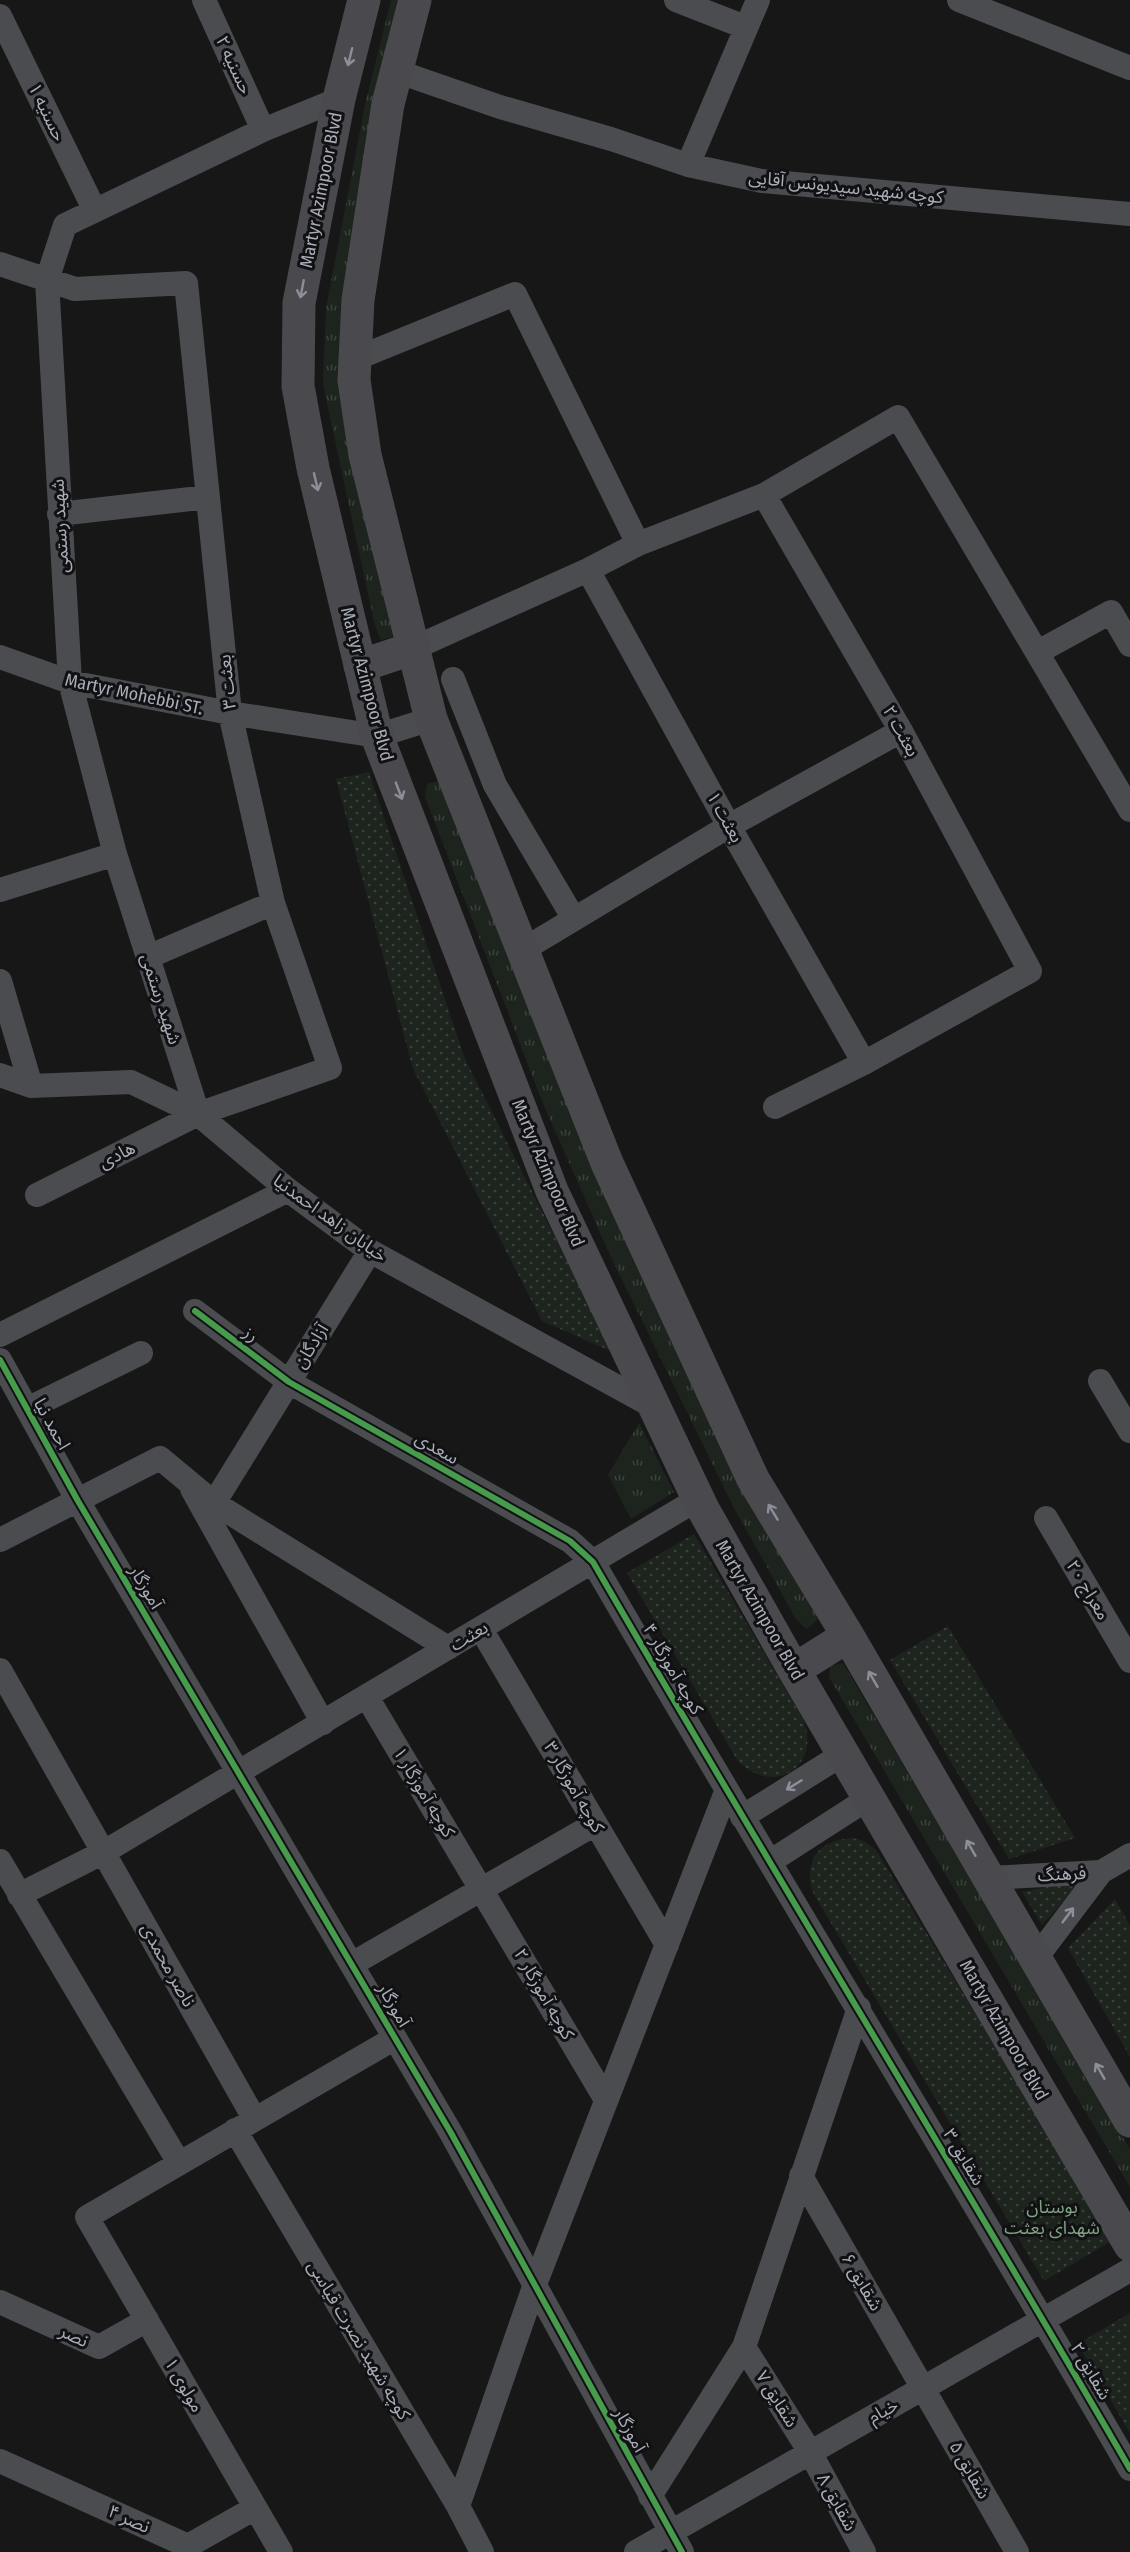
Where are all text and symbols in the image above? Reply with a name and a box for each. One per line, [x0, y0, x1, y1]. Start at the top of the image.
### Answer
street label: حسنیه ۲ [211, 32, 257, 98]
one-way arrow [343, 47, 355, 66]
street label: حسنیه ۱ [24, 79, 70, 145]
street label: Martyr Azimpoor Blvd [295, 110, 347, 270]
street label: کوچه شهید سیدیونس آقایی [748, 166, 945, 208]
one-way arrow [296, 278, 307, 298]
one-way arrow [311, 472, 323, 491]
street label: شهید رستمی [47, 478, 73, 574]
street label: Martyr Azimpoor Blvd [336, 605, 398, 763]
street label: بعثت ۳ [213, 653, 241, 711]
street label: Martyr Mohebbi ST. [63, 669, 205, 719]
street label: بعثت ۲ [878, 702, 924, 760]
one-way arrow [394, 782, 405, 800]
street label: بعثت ۱ [702, 788, 748, 846]
street label: شهید رستمی [136, 951, 186, 1047]
street label: Martyr Azimpoor Blvd [507, 1096, 589, 1250]
street label: هادی [95, 1137, 139, 1173]
street label: خیابان زاهد احمدنیا [269, 1169, 391, 1267]
street label: آزادگان [289, 1319, 334, 1372]
street label: رز [238, 1321, 263, 1347]
street label: احمد نیا [29, 1394, 75, 1454]
street label: سعدی [411, 1427, 463, 1469]
one-way arrow [767, 1504, 779, 1521]
street label: Martyr Azimpoor Blvd [711, 1536, 809, 1684]
street label: معراج ۲۰ [1060, 1556, 1114, 1625]
street label: آموزگار [124, 1560, 168, 1614]
street label: بعثت [446, 1616, 492, 1656]
street label: کوچه آموزگار ۴ [638, 1620, 708, 1719]
one-way arrow [867, 1671, 879, 1688]
street label: کوچه آموزگار ۳ [539, 1738, 609, 1837]
street label: کوچه آموزگار ۱ [388, 1743, 460, 1842]
one-way arrow [785, 1779, 802, 1792]
one-way arrow [965, 1840, 977, 1857]
street label: فرهنگ [1037, 1862, 1087, 1886]
one-way arrow [1062, 1907, 1075, 1923]
street label: ناصر محمدی [136, 1919, 200, 2011]
street label: کوچه آموزگار ۲ [509, 1945, 579, 2044]
street label: Martyr Azimpoor Blvd [955, 1956, 1053, 2104]
street label: آموزگار [372, 1978, 416, 2032]
one-way arrow [1094, 2063, 1106, 2080]
street label: شقایق ۳ [938, 2124, 990, 2190]
park label: بوستان شهدای بعثت [1004, 2196, 1100, 2239]
street label: شقایق ۶ [837, 2249, 887, 2315]
street label: کوچه شهید نصرت قیاسی [303, 2256, 416, 2424]
street label: نصر [55, 2319, 92, 2352]
street label: شقایق ۲ [1066, 2338, 1116, 2404]
street label: مولوی ۱ [160, 2354, 208, 2416]
street label: شقایق ۷ [751, 2367, 803, 2431]
street label: خیام [864, 2394, 903, 2431]
street label: آموزگار [608, 2403, 651, 2457]
street label: شقایق ۵ [945, 2437, 995, 2503]
street label: شقایق ۸ [812, 2469, 862, 2535]
street label: نصر ۴ [105, 2500, 153, 2538]

